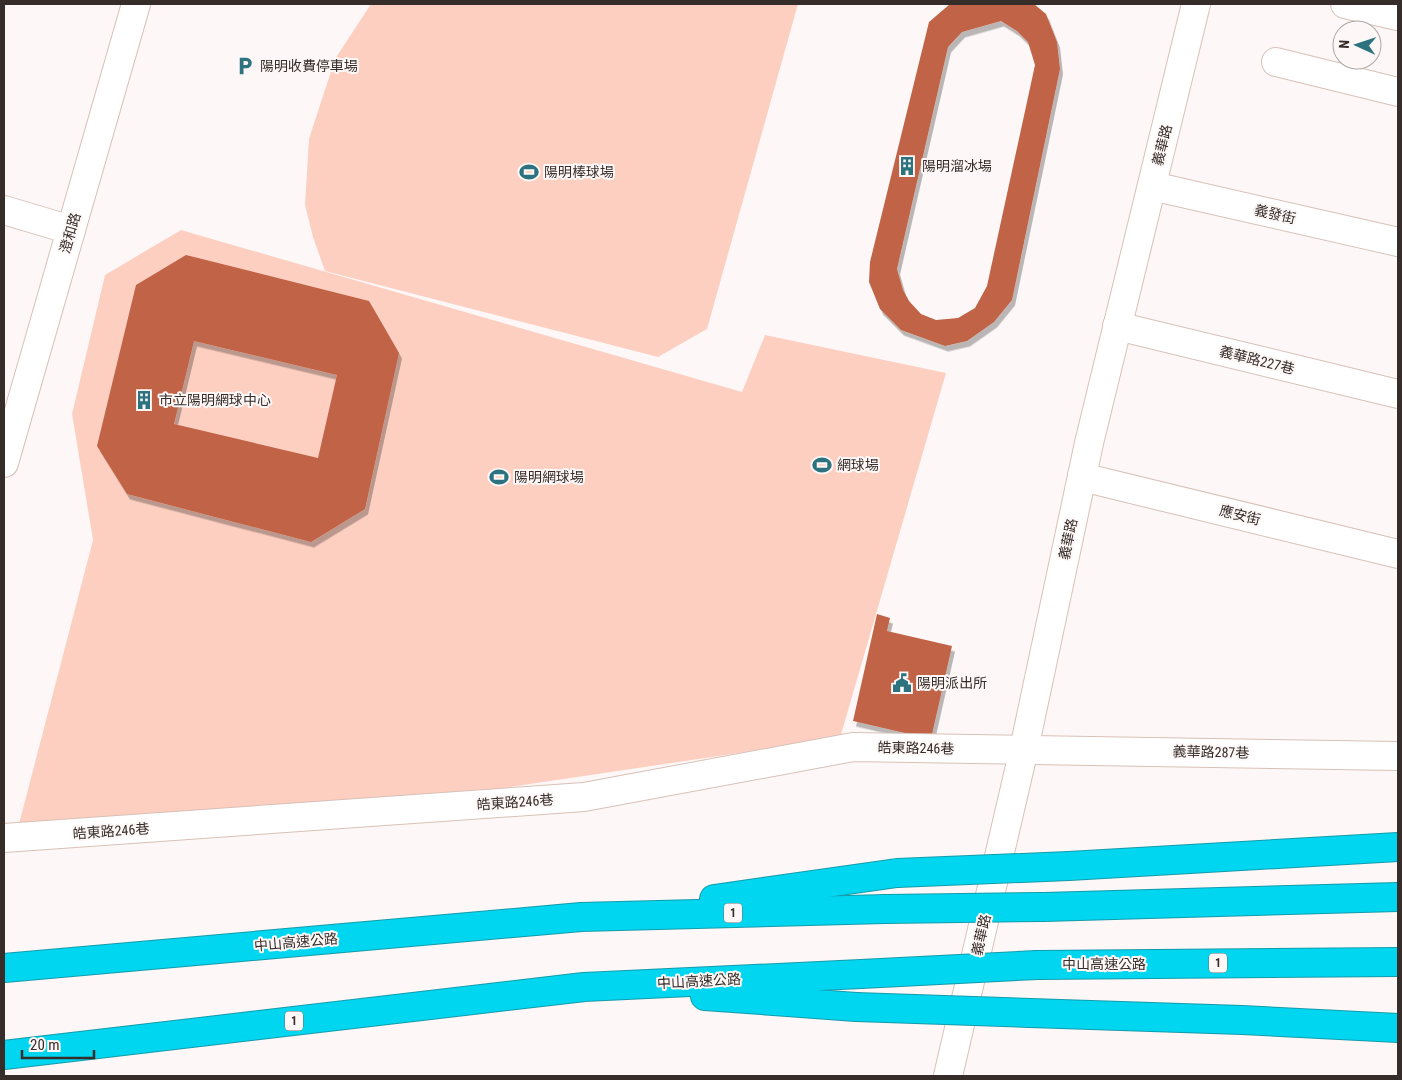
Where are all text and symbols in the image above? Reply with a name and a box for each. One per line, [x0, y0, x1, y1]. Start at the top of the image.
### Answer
north arrow [1332, 20, 1382, 70]
text: N [1336, 40, 1352, 49]
parking icon: 陽明收費停車場 [234, 55, 256, 77]
place label: 陽明收費停車場 [260, 58, 358, 74]
street label: 義華路 [1149, 123, 1175, 167]
building icon: 陽明溜冰場 [896, 155, 918, 177]
place label: 陽明溜冰場 [922, 158, 992, 174]
sports icon: 陽明棒球場 [518, 161, 540, 183]
place label: 陽明棒球場 [544, 164, 614, 180]
street label: 義發街 [1253, 201, 1297, 227]
street label: 澄和路 [57, 211, 83, 255]
street label: 義華路227巷 [1218, 343, 1296, 377]
building icon: 市立陽明網球中心 [133, 389, 155, 411]
place label: 市立陽明網球中心 [159, 392, 271, 408]
sports icon: 網球場 [811, 454, 833, 476]
place label: 網球場 [837, 457, 879, 473]
sports icon: 陽明網球場 [488, 466, 510, 488]
place label: 陽明網球場 [514, 469, 584, 485]
street label: 應安街 [1218, 502, 1262, 528]
street label: 義華路 [1056, 517, 1080, 561]
public building icon: 陽明派出所 [891, 672, 913, 694]
place label: 陽明派出所 [917, 675, 987, 691]
street label: 皓東路246巷 [877, 739, 955, 757]
street label: 義華路287巷 [1172, 743, 1250, 761]
street label: 皓東路246巷 [476, 791, 554, 813]
street label: 皓東路246巷 [72, 820, 150, 842]
road number: 1 [724, 904, 742, 922]
street label: 義華路 [968, 913, 994, 957]
street label: 中山高速公路 [253, 930, 339, 954]
road number: 1 [1209, 954, 1227, 972]
street label: 中山高速公路 [1062, 956, 1146, 972]
street label: 中山高速公路 [657, 971, 741, 991]
road number: 1 [285, 1011, 303, 1030]
scale bar [22, 1028, 95, 1060]
text: 20 m [30, 1036, 60, 1054]

